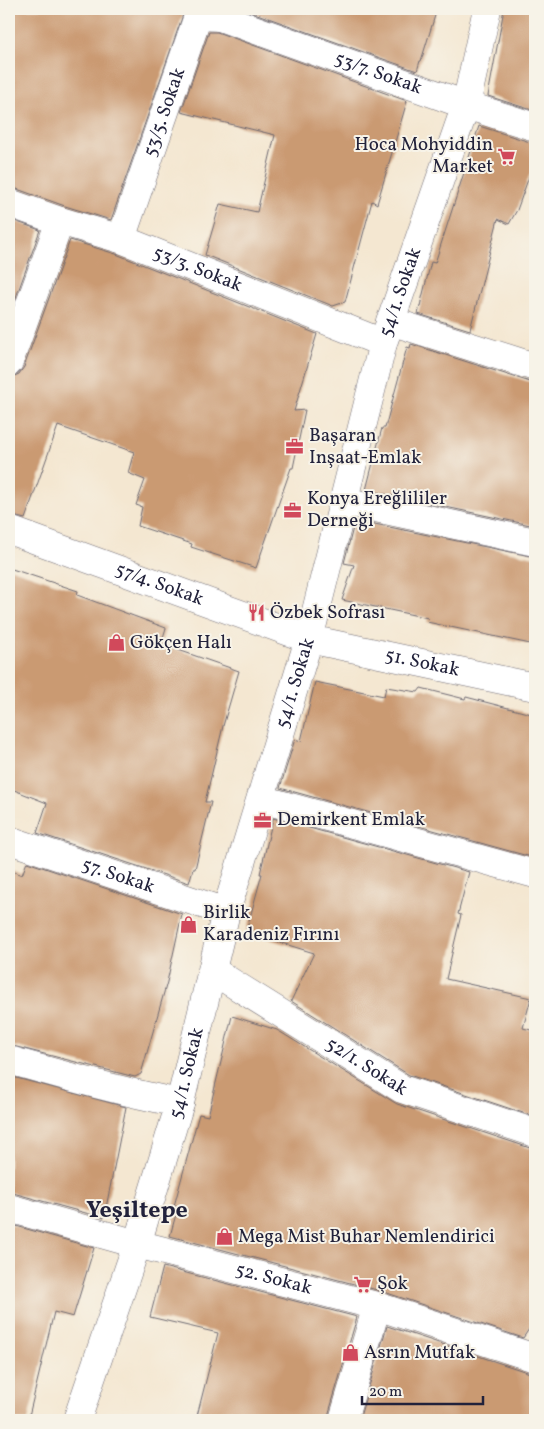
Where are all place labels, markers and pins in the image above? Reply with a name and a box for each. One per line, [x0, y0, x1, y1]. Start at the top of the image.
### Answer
place label: Hoca Mohyiddin Market [355, 132, 493, 180]
supermarket icon: Hoca Mohyiddin Market [497, 146, 517, 166]
place label: Başaran Inşaat-Emlak [309, 423, 421, 471]
office icon: Başaran Inşaat-Emlak [285, 437, 305, 457]
place label: Konya Ereğlililer Derneği [307, 486, 447, 534]
office icon: Konya Ereğlililer Derneği [283, 500, 303, 520]
place label: Özbek Sofrası [270, 600, 386, 626]
restaurant icon: Özbek Sofrası [246, 603, 266, 623]
place label: Gökçen Halı [130, 630, 232, 656]
shop icon: Gökçen Halı [106, 633, 126, 653]
place label: Demirkent Emlak [277, 807, 425, 833]
office icon: Demirkent Emlak [253, 810, 273, 830]
place label: Birlik Karadeniz Fırını [203, 900, 340, 948]
shop icon: Birlik Karadeniz Fırını [179, 914, 199, 934]
place label: Mega Mist Buhar Nemlendirici [238, 1224, 495, 1250]
shop icon: Mega Mist Buhar Nemlendirici [214, 1227, 234, 1247]
place label: Şok [377, 1271, 408, 1297]
supermarket icon: Şok [353, 1274, 373, 1294]
place label: Asrın Mutfak [364, 1340, 475, 1366]
shop icon: Asrın Mutfak [340, 1343, 360, 1363]

